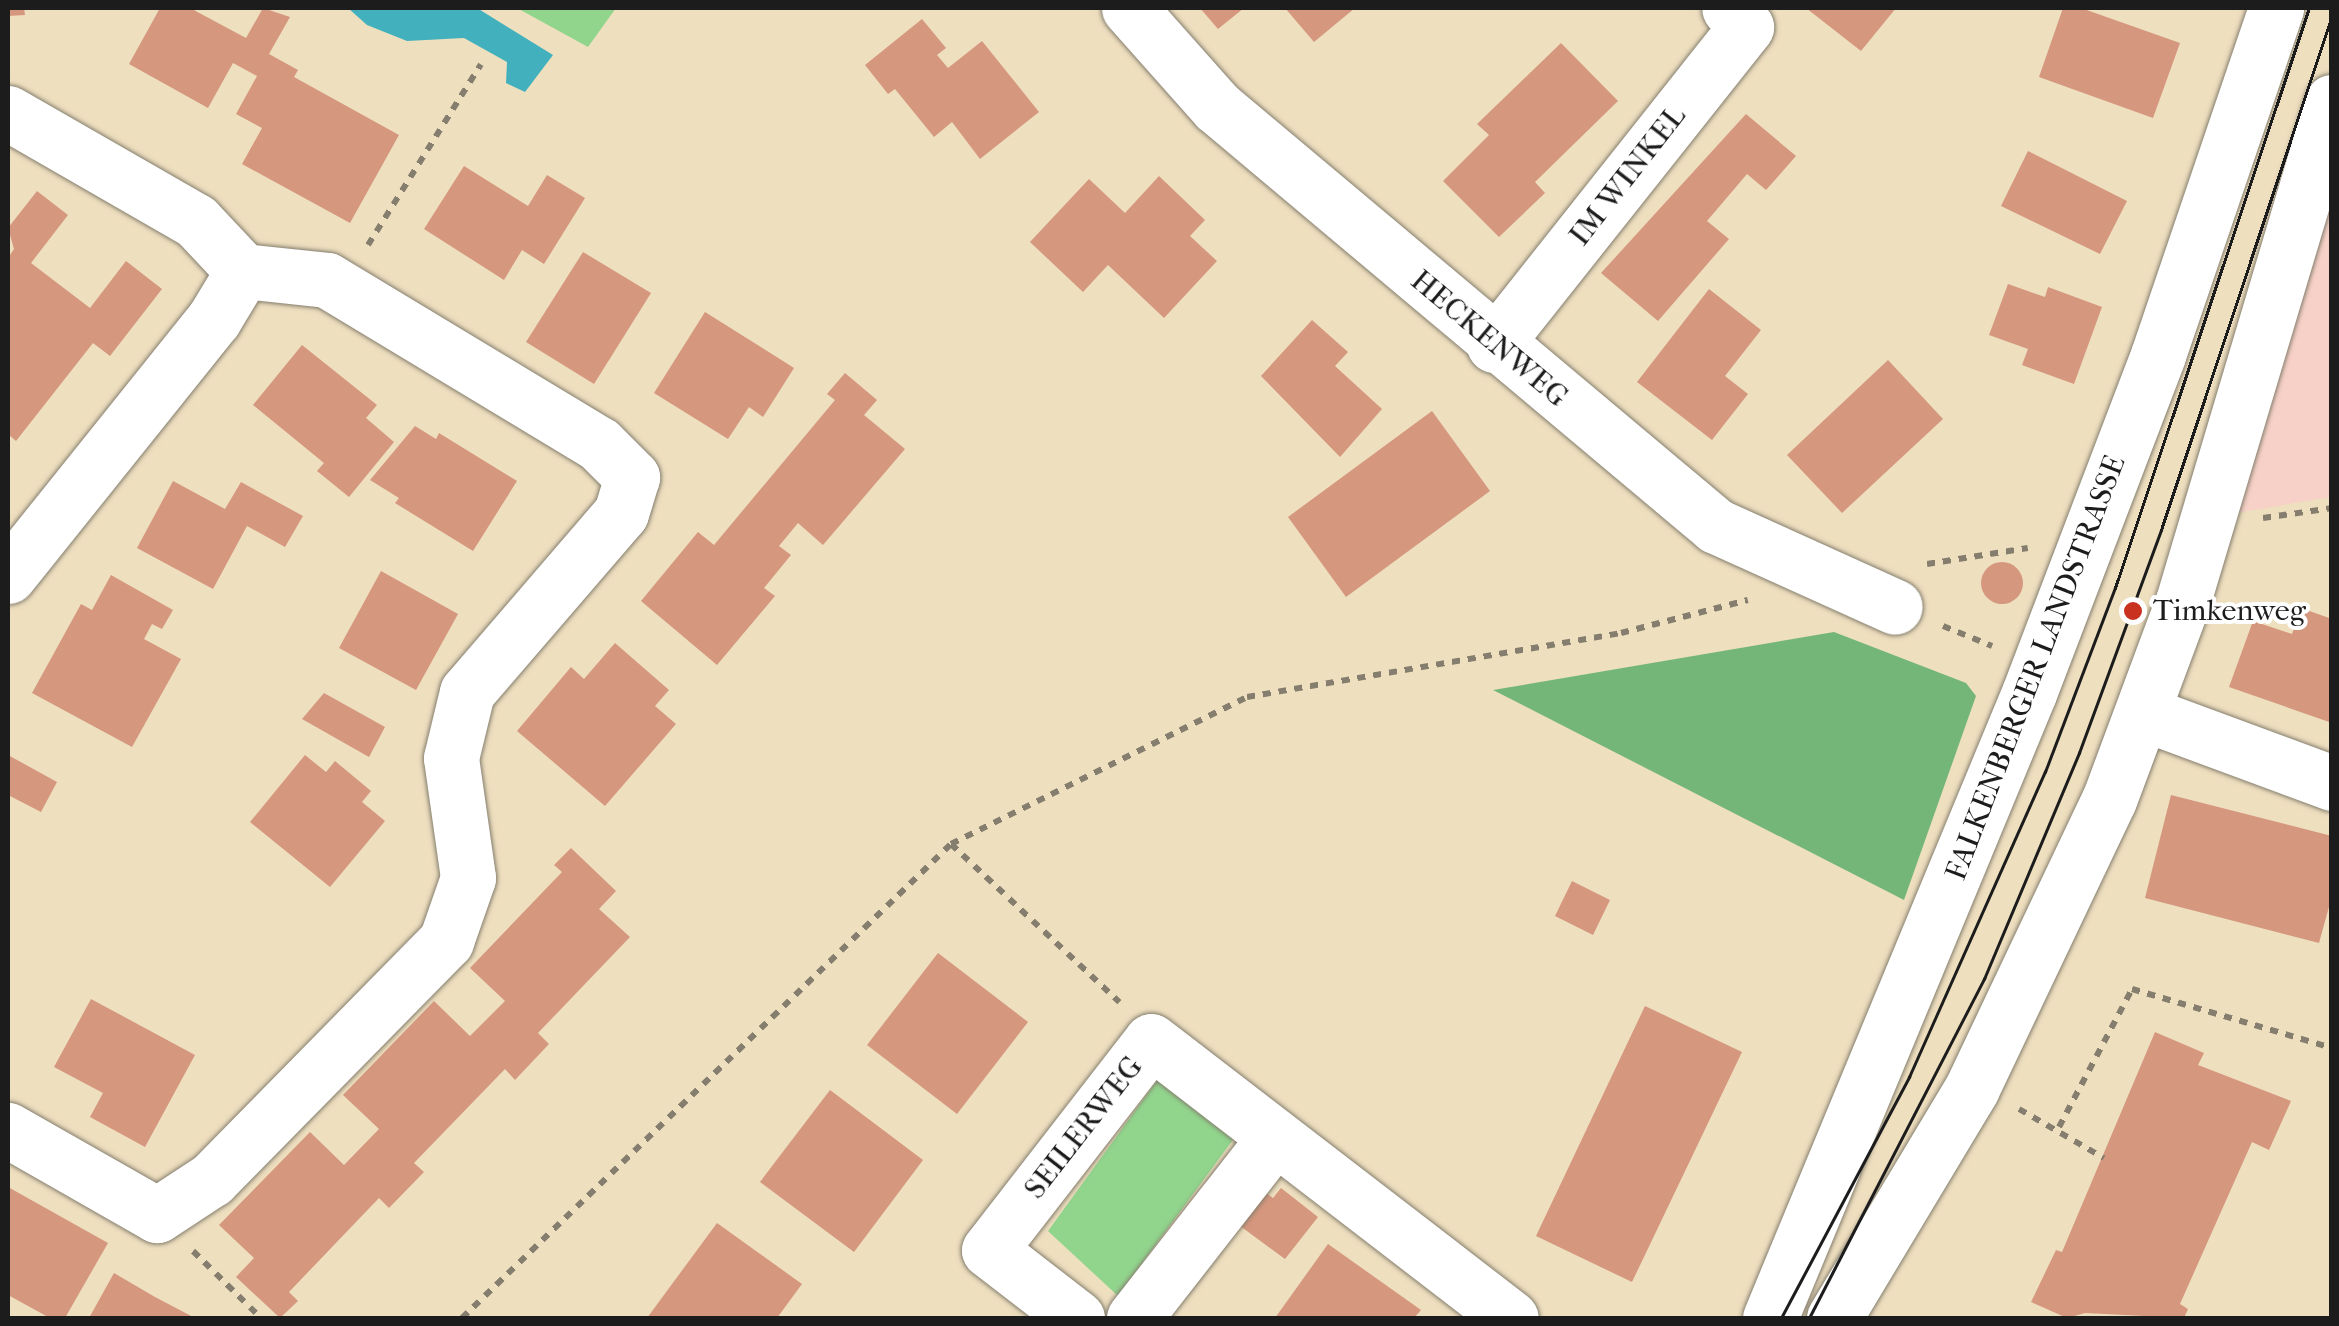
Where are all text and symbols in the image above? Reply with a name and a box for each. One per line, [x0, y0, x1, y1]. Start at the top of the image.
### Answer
street label: IM WINKEL [1562, 99, 1694, 253]
street label: HECKENWEG [1403, 263, 1575, 415]
street label: FALKENBERGER LANDSTRASSE [1938, 450, 2134, 886]
place label: Timkenweg [2153, 593, 2306, 629]
marker: Timkenweg [2122, 600, 2144, 622]
street label: SEILERWEG [1017, 1050, 1151, 1206]

